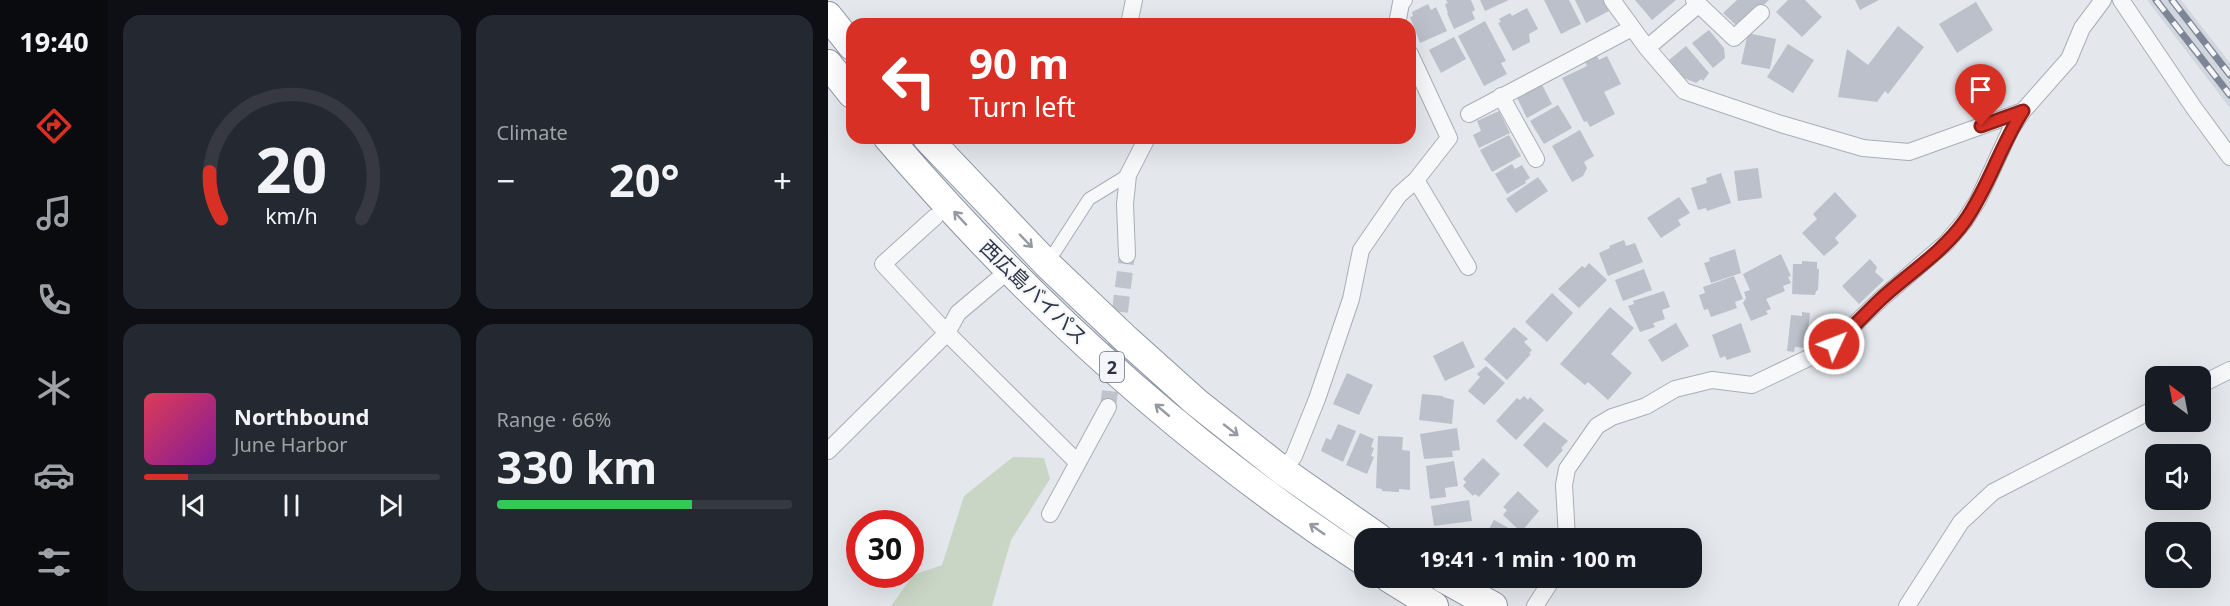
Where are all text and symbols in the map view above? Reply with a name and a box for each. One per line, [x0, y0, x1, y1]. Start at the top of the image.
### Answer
text: 19:40 [19, 23, 89, 60]
text: 90 m [969, 34, 1069, 91]
icon: left [870, 42, 948, 120]
pin [1955, 64, 2006, 126]
icon: arrive [1964, 73, 1997, 106]
text: Turn left [969, 88, 1075, 125]
icon: directions [33, 105, 75, 147]
text: Climate [497, 119, 568, 146]
text: 20 [256, 126, 327, 211]
text: 20° [609, 149, 680, 210]
text: − [497, 158, 515, 203]
text: + [773, 158, 792, 203]
icon: music [33, 192, 75, 234]
text: km/h [265, 201, 318, 230]
one-way arrow [953, 211, 967, 226]
street label: 西広島バイパス [974, 234, 1094, 350]
one-way arrow [1018, 234, 1033, 249]
icon: phone [33, 279, 75, 321]
position arrow [1802, 312, 1866, 376]
road number: 2 [1100, 352, 1124, 382]
north arrow [2145, 366, 2211, 432]
map controls [2145, 366, 2211, 588]
icon: climate [33, 367, 75, 409]
text: Northbound [234, 401, 369, 431]
one-way arrow [1155, 403, 1170, 417]
text: Range · 66% [497, 406, 611, 433]
one-way arrow [1223, 423, 1239, 436]
text: June Harbor [234, 431, 348, 458]
text: 330 km [497, 436, 657, 497]
button: sound [2145, 444, 2211, 510]
icon: car [33, 454, 75, 496]
icon: previous [177, 489, 210, 522]
icon: pause [275, 489, 308, 522]
icon: next [374, 489, 407, 522]
speed limit sign: 30 [846, 510, 924, 588]
button: search [2145, 522, 2211, 588]
one-way arrow [1309, 523, 1325, 535]
icon: filters [33, 541, 75, 583]
text: 19:41 · 1 min · 100 m [1419, 543, 1637, 573]

